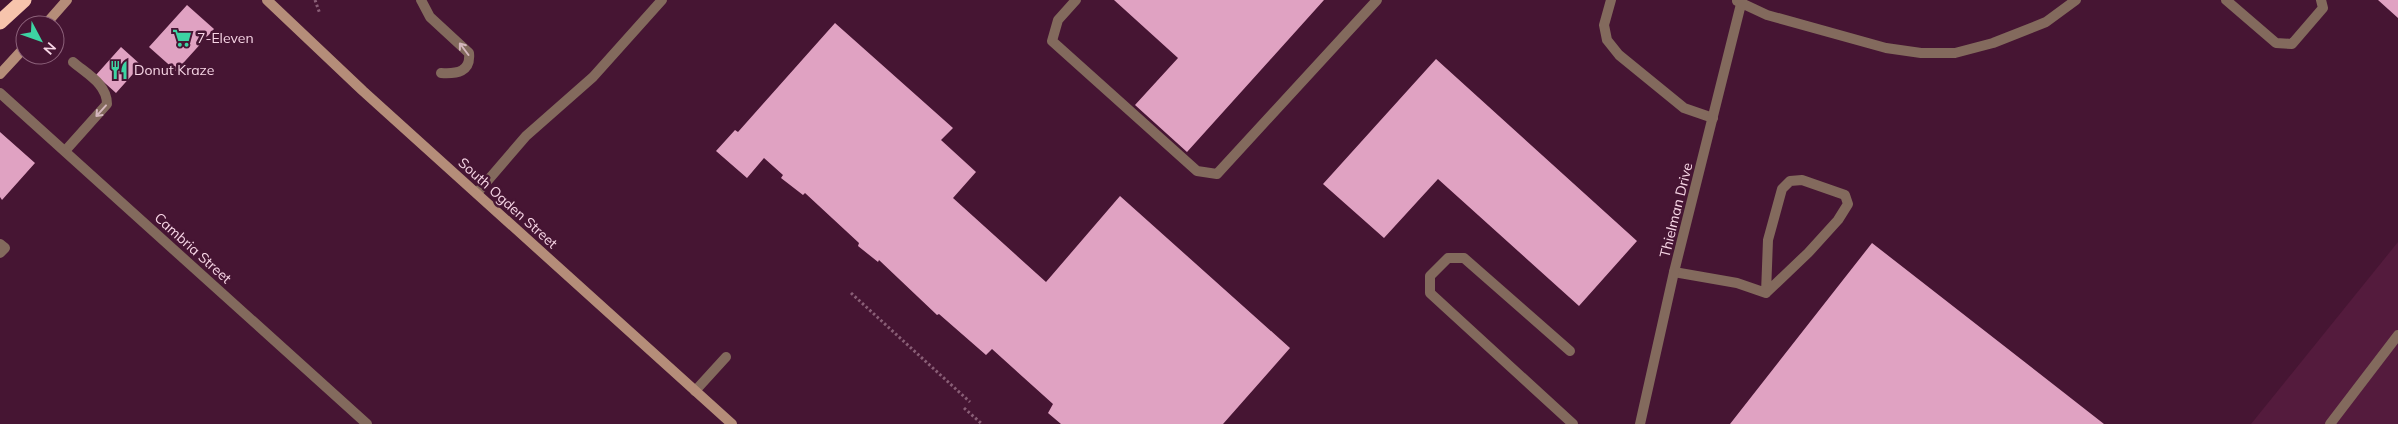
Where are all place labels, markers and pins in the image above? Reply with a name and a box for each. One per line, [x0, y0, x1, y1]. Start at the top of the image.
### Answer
supermarket icon: 7-Eleven [171, 27, 193, 49]
place label: 7-Eleven [197, 29, 254, 47]
restaurant icon: Donut Kraze [108, 59, 130, 81]
place label: Donut Kraze [134, 61, 214, 79]

